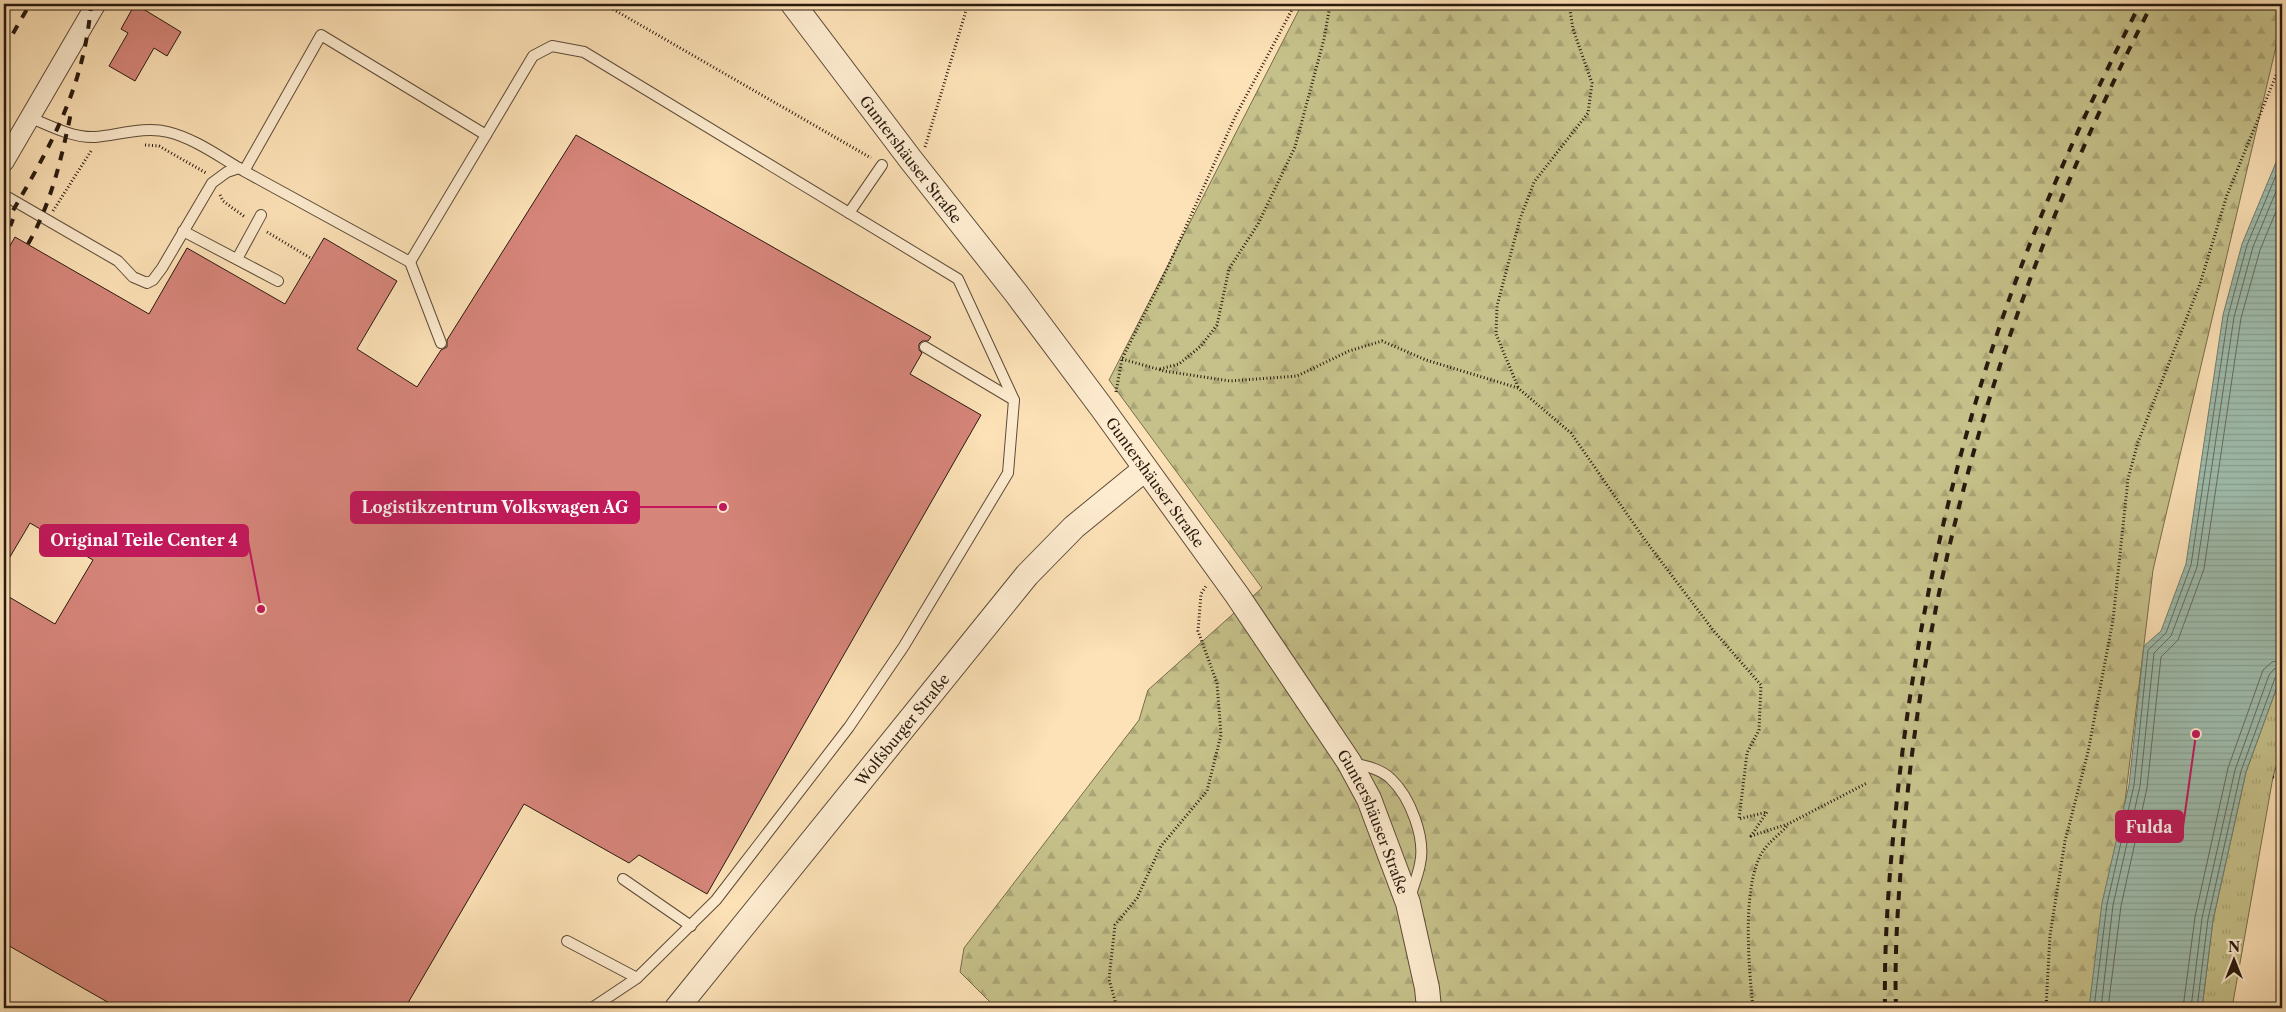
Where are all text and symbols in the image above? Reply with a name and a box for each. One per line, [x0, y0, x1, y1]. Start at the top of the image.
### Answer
street label: Guntershäuser Straße [856, 92, 966, 227]
street label: Guntershäuser Straße [1102, 413, 1209, 551]
callout: Logistikzentrum Volkswagen AG [351, 492, 639, 523]
text: Logistikzentrum Volkswagen AG [361, 497, 629, 517]
callout: Original Teile Center 4 [40, 525, 248, 556]
text: Original Teile Center 4 [50, 530, 238, 550]
street label: Wolfsburger Straße [850, 670, 953, 790]
street label: Guntershäuser Straße [1334, 746, 1413, 897]
callout: Fulda [2116, 811, 2183, 842]
text: Fulda [2126, 817, 2173, 837]
north arrow [2208, 934, 2258, 984]
text: N [2228, 938, 2240, 956]

